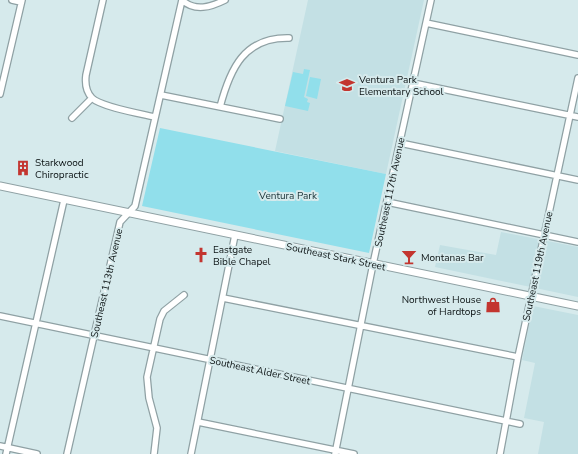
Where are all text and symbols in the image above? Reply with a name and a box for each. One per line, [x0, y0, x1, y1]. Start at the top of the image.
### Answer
place label: Ventura Park Elementary School [358, 73, 444, 99]
school or university icon: Ventura Park Elementary School [338, 76, 356, 94]
street label: Southeast 117th Avenue [372, 136, 408, 248]
place label: Starkwood Chiropractic [35, 156, 89, 182]
building icon: Starkwood Chiropractic [14, 159, 32, 177]
park label: Ventura Park [258, 189, 318, 203]
street label: Southeast 119th Avenue [520, 210, 556, 322]
street label: Southeast 113th Avenue [88, 227, 126, 339]
street label: Southeast Stark Street [285, 240, 387, 274]
place label: Eastgate Bible Chapel [213, 243, 271, 269]
church icon: Eastgate Bible Chapel [192, 246, 210, 264]
bar icon: Montanas Bar [400, 248, 418, 266]
place label: Montanas Bar [421, 251, 484, 265]
place label: Northwest House of Hardtops [402, 293, 481, 319]
shop icon: Northwest House of Hardtops [484, 296, 502, 314]
street label: Southeast Alder Street [208, 353, 312, 389]

